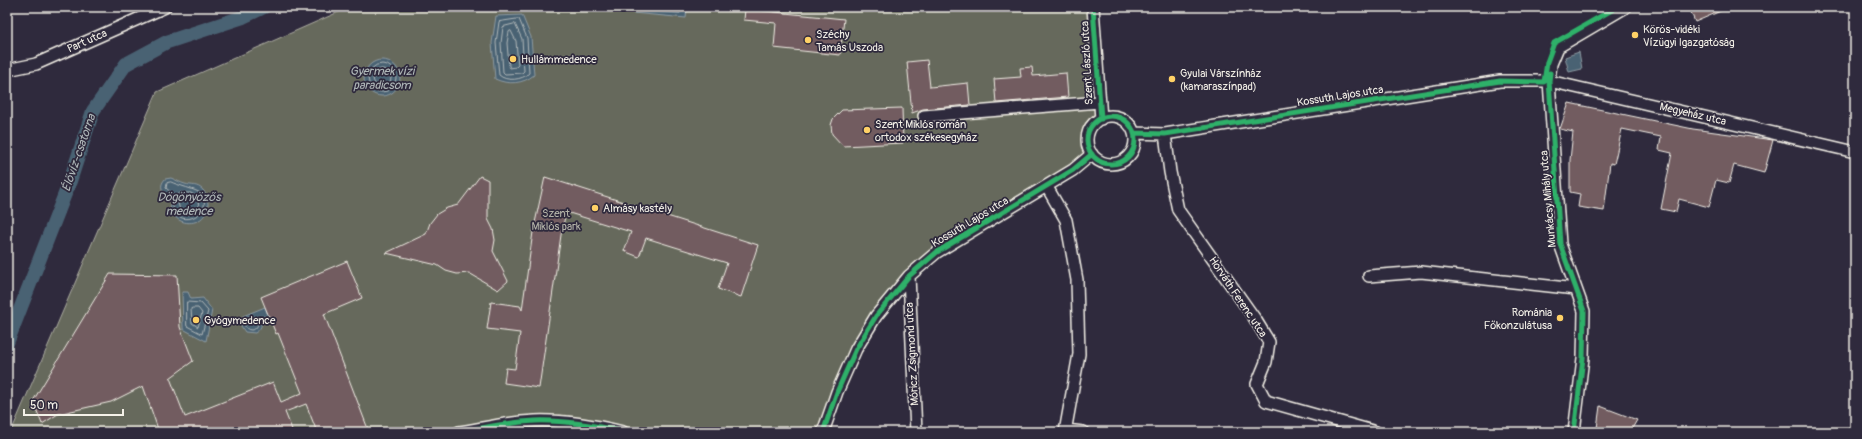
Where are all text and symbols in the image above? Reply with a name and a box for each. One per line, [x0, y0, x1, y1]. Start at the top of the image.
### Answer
street label: Szent László utca [1078, 21, 1096, 105]
place label: Körös-vidéki Vízügyi Igazgatóság [1643, 23, 1735, 49]
street label: Part utca [65, 26, 109, 56]
place label: Széchy Tamás Uszoda [816, 28, 883, 54]
marker: Körös-vidéki Vízügyi Igazgatóság [1630, 30, 1640, 40]
marker: Széchy Tamás Uszoda [803, 35, 813, 45]
place label: Hullámmedence [521, 53, 597, 66]
marker: Hullámmedence [508, 54, 518, 64]
water label: Gyermek vízi paradicsom [350, 64, 416, 93]
place label: Gyulai Várszínház (kamaraszínpad) [1180, 67, 1262, 93]
marker: Gyulai Várszínház (kamaraszínpad) [1167, 74, 1177, 84]
street label: Kossuth Lajos utca [1296, 83, 1384, 109]
street label: Megyeház utca [1658, 100, 1728, 128]
water label: Élővíz-csatorna [58, 111, 100, 194]
place label: Szent Miklós román ortodox székesegyház [875, 118, 977, 144]
marker: Szent Miklós román ortodox székesegyház [862, 125, 872, 135]
street label: Munkácsy Mihály utca [1537, 150, 1559, 248]
water label: Dögönyözős medence [157, 190, 222, 219]
street label: Kossuth Lajos utca [929, 194, 1011, 250]
place label: Almásy kastély [603, 202, 672, 215]
marker: Almásy kastély [590, 203, 600, 213]
park label: Szent Miklós park [531, 207, 581, 233]
street label: Horváth Ferenc utca [1206, 254, 1270, 340]
street label: Móricz Zsigmond utca [903, 302, 921, 406]
place label: Románia Főkonzulátusa [1484, 306, 1552, 332]
marker: Románia Főkonzulátusa [1555, 313, 1565, 323]
place label: Gyógymedence [204, 314, 276, 327]
marker: Gyógymedence [191, 315, 201, 325]
scale bar [24, 391, 123, 417]
text: 50 m [30, 398, 58, 413]

